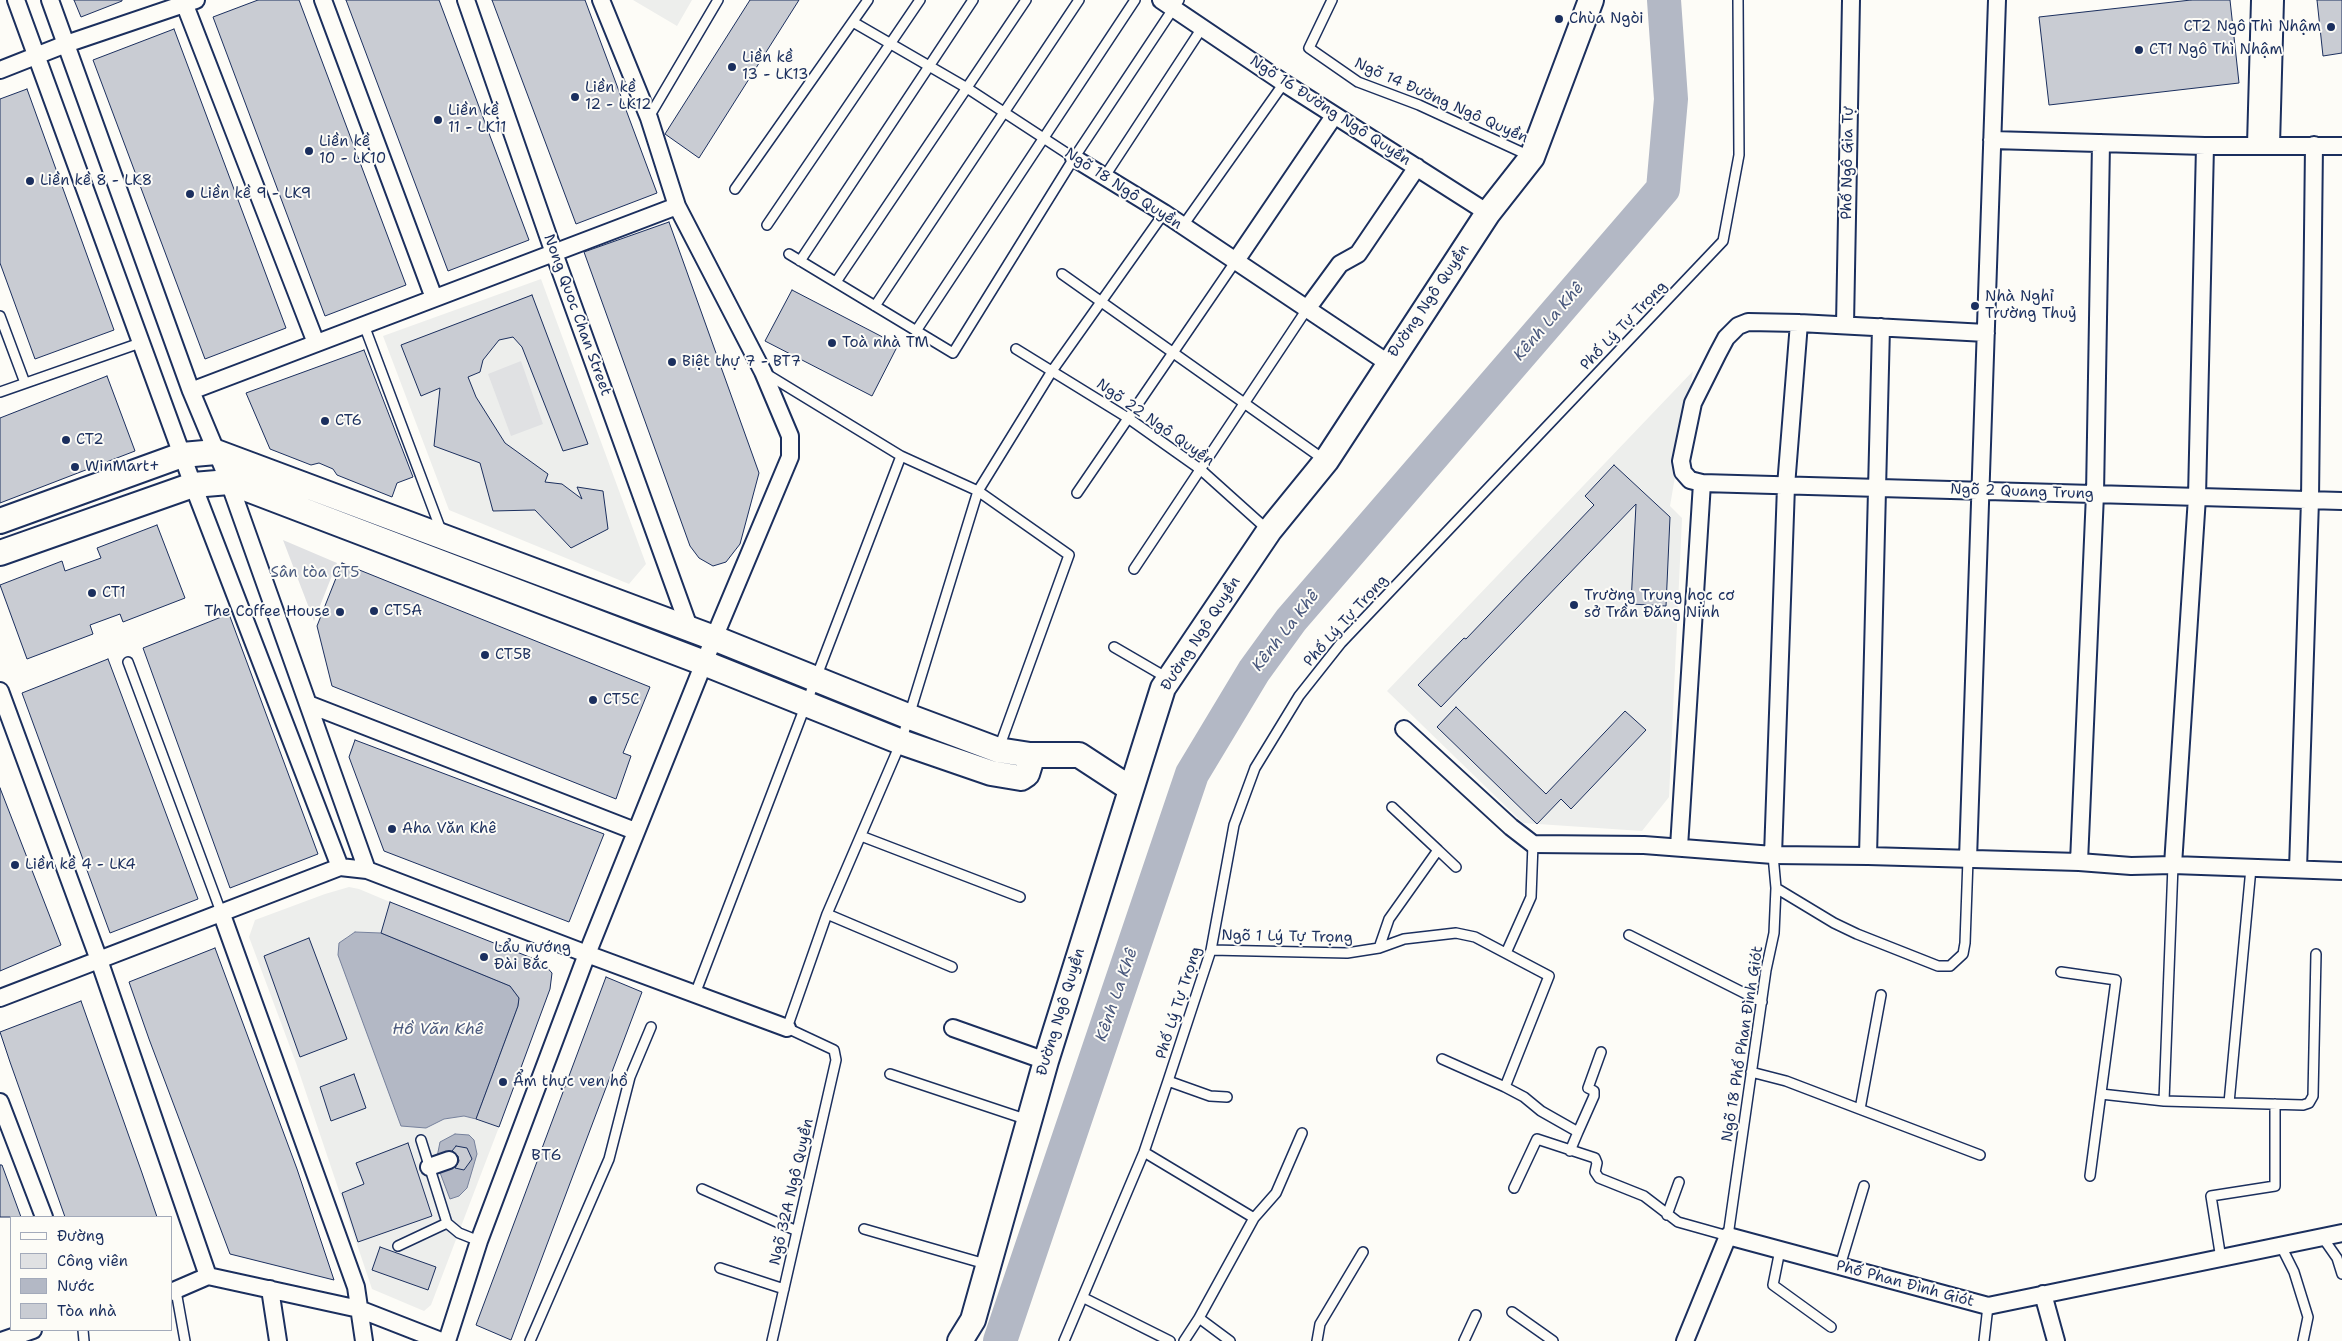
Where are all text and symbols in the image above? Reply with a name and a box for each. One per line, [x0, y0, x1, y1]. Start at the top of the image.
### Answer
place label: Chùa Ngòi [1569, 10, 1644, 28]
marker: Chùa Ngòi [1553, 13, 1565, 25]
place label: CT2 Ngô Thì Nhậm [2183, 18, 2321, 36]
marker: CT2 Ngô Thì Nhậm [2325, 21, 2337, 33]
place label: CT1 Ngô Thì Nhậm [2149, 41, 2282, 59]
marker: CT1 Ngô Thì Nhậm [2133, 44, 2145, 56]
place label: Liền kề 13 - LK13 [742, 49, 809, 84]
street label: Ngõ 16 Đường Ngô Quyền [1246, 52, 1414, 170]
street label: Ngõ 14 Đường Ngô Quyền [1351, 55, 1531, 147]
marker: Liền kề 13 - LK13 [726, 61, 738, 73]
place label: Liền kề 12 - LK12 [585, 79, 651, 114]
marker: Liền kề 12 - LK12 [569, 91, 581, 103]
place label: Liền kề 11 - LK11 [448, 102, 506, 137]
street label: Phố Ngô Gia Tự [1838, 106, 1858, 220]
marker: Liền kề 11 - LK11 [432, 114, 444, 126]
place label: Liền kề 10 - LK10 [319, 133, 386, 168]
street label: Ngõ 18 Ngô Quyền [1061, 144, 1185, 234]
marker: Liền kề 10 - LK10 [303, 145, 315, 157]
place label: Liền kề 8 - LK8 [40, 172, 152, 190]
marker: Liền kề 8 - LK8 [24, 175, 36, 187]
place label: Liền kề 9 - LK9 [200, 185, 311, 203]
marker: Liền kề 9 - LK9 [184, 188, 196, 200]
street label: Nong Quoc Chan Street [539, 232, 615, 398]
street label: Đường Ngô Quyền [1385, 241, 1473, 361]
street label: Phố Lý Tự Trọng [1577, 278, 1671, 374]
water label: Kênh La Khê [1510, 279, 1588, 365]
place label: Nhà Nghỉ Trường Thuỷ [1985, 288, 2077, 323]
marker: Nhà Nghỉ Trường Thuỷ [1969, 300, 1981, 312]
place label: Toà nhà TM [842, 334, 929, 352]
marker: Toà nhà TM [826, 337, 838, 349]
place label: Biệt thự 7 - BT7 [682, 353, 801, 371]
marker: Biệt thự 7 - BT7 [666, 356, 678, 368]
street label: Ngõ 22 Ngô Quyền [1092, 375, 1218, 471]
place label: CT6 [335, 412, 362, 430]
marker: CT6 [319, 415, 331, 427]
place label: CT2 [76, 431, 104, 449]
marker: CT2 [60, 434, 72, 446]
place label: WinMart+ [85, 458, 160, 476]
marker: WinMart+ [69, 461, 81, 473]
street label: Ngõ 2 Quang Trung [1950, 480, 2094, 504]
park label: Sân tòa CT5 [271, 564, 359, 582]
street label: Phố Lý Tự Trọng [1300, 571, 1392, 671]
street label: Đường Ngô Quyền [1157, 574, 1245, 694]
place label: CT1 [102, 584, 126, 602]
marker: CT1 [86, 587, 98, 599]
water label: Kênh La Khê [1248, 587, 1324, 675]
place label: Trường Trung học cơ sở Trần Đăng Ninh [1584, 587, 1735, 622]
marker: Trường Trung học cơ sở Trần Đăng Ninh [1568, 599, 1580, 611]
place label: CT5A [384, 602, 422, 620]
place label: The Coffee House [204, 603, 330, 621]
marker: CT5A [368, 605, 380, 617]
marker: The Coffee House [334, 606, 346, 618]
place label: CT5B [495, 646, 531, 664]
marker: CT5B [479, 649, 491, 661]
place label: CT5C [603, 691, 640, 709]
marker: CT5C [587, 694, 599, 706]
place label: Aha Văn Khê [402, 820, 497, 838]
marker: Aha Văn Khê [386, 823, 398, 835]
place label: Liền kề 4 - LK4 [25, 856, 136, 874]
marker: Liền kề 4 - LK4 [9, 859, 21, 871]
street label: Ngõ 1 Lý Tự Trọng [1221, 927, 1353, 947]
place label: Lẩu nướng Đài Bắc [494, 939, 571, 974]
street label: Phố Lý Tự Trọng [1152, 945, 1206, 1061]
street label: Ngõ 18 Phố Phan Đình Giót [1719, 945, 1767, 1143]
street label: Đường Ngô Quyền [1033, 946, 1089, 1078]
water label: Kênh La Khê [1092, 946, 1142, 1044]
marker: Lẩu nướng Đài Bắc [478, 951, 490, 963]
water label: Hồ Văn Khê [392, 1020, 484, 1040]
place label: Ẩm thực ven hồ [513, 1073, 628, 1091]
marker: Ẩm thực ven hồ [497, 1076, 509, 1088]
street label: Ngõ 32A Ngô Quyền [766, 1117, 818, 1267]
district label: BT6 [531, 1146, 563, 1166]
legend [10, 1216, 172, 1331]
text: Đường [57, 1226, 104, 1246]
text: Công viên [57, 1251, 128, 1271]
street label: Phố Phan Đình Giót [1834, 1257, 1976, 1311]
text: Nước [57, 1276, 94, 1296]
text: Tòa nhà [57, 1301, 116, 1321]

